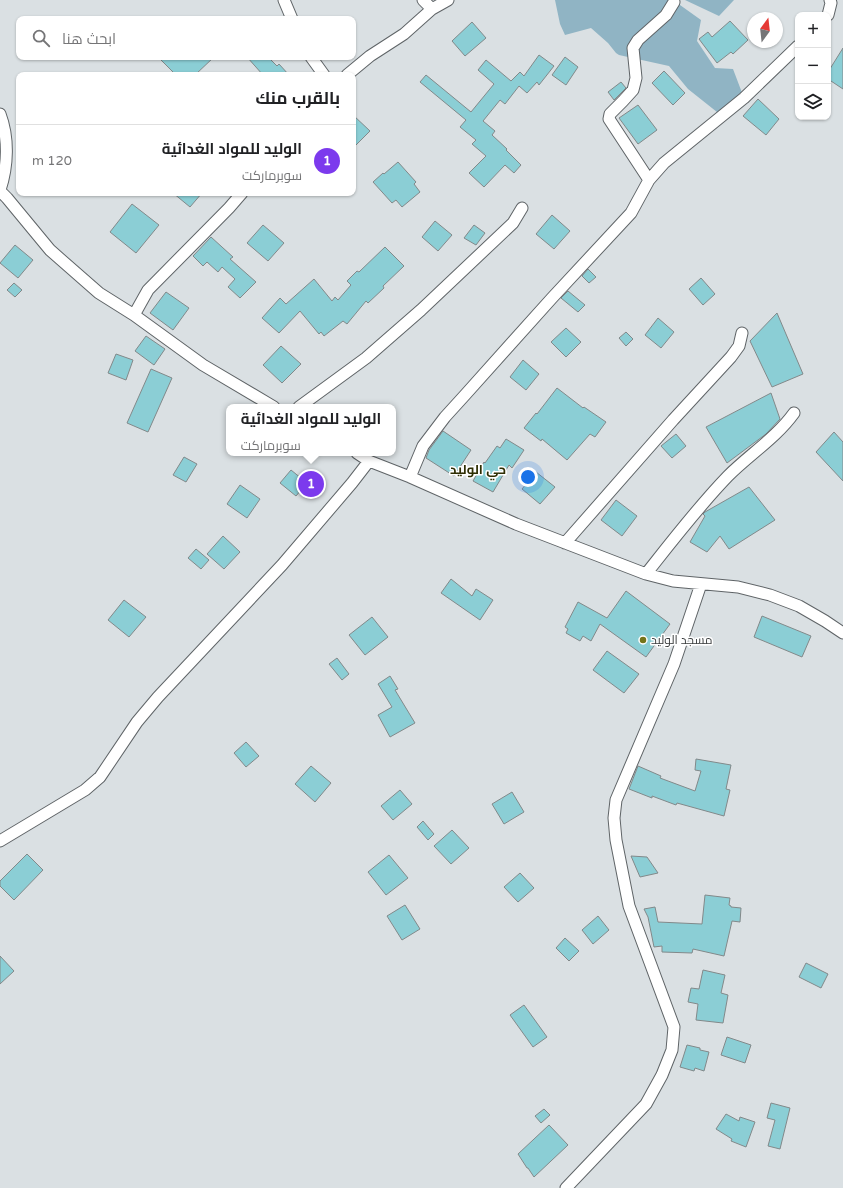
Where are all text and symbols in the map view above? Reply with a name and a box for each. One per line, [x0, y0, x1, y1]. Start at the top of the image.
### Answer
north arrow [747, 12, 783, 48]
map controls [795, 12, 831, 120]
button: + [795, 12, 831, 48]
search box [16, 16, 356, 60]
icon: search [30, 27, 52, 49]
text: ابحث هنا [62, 30, 116, 48]
button: − [795, 48, 831, 84]
button: layers [795, 84, 831, 120]
text: بالقرب منك [255, 88, 340, 109]
text: الوليد للمواد الغدائية [162, 140, 302, 158]
text: 120 m [32, 153, 72, 169]
text: 1 [323, 153, 331, 169]
text: سوبرماركت [242, 168, 302, 184]
popup [226, 404, 396, 456]
text: الوليد للمواد الغدائية [241, 410, 381, 428]
text: سوبرماركت [241, 438, 301, 454]
district label: حي الوليد [450, 462, 506, 481]
your location [518, 467, 538, 487]
pin: 1 [298, 469, 324, 499]
place label: مسجد الوليد [651, 633, 713, 647]
marker: مسجد الوليد [638, 635, 648, 645]

